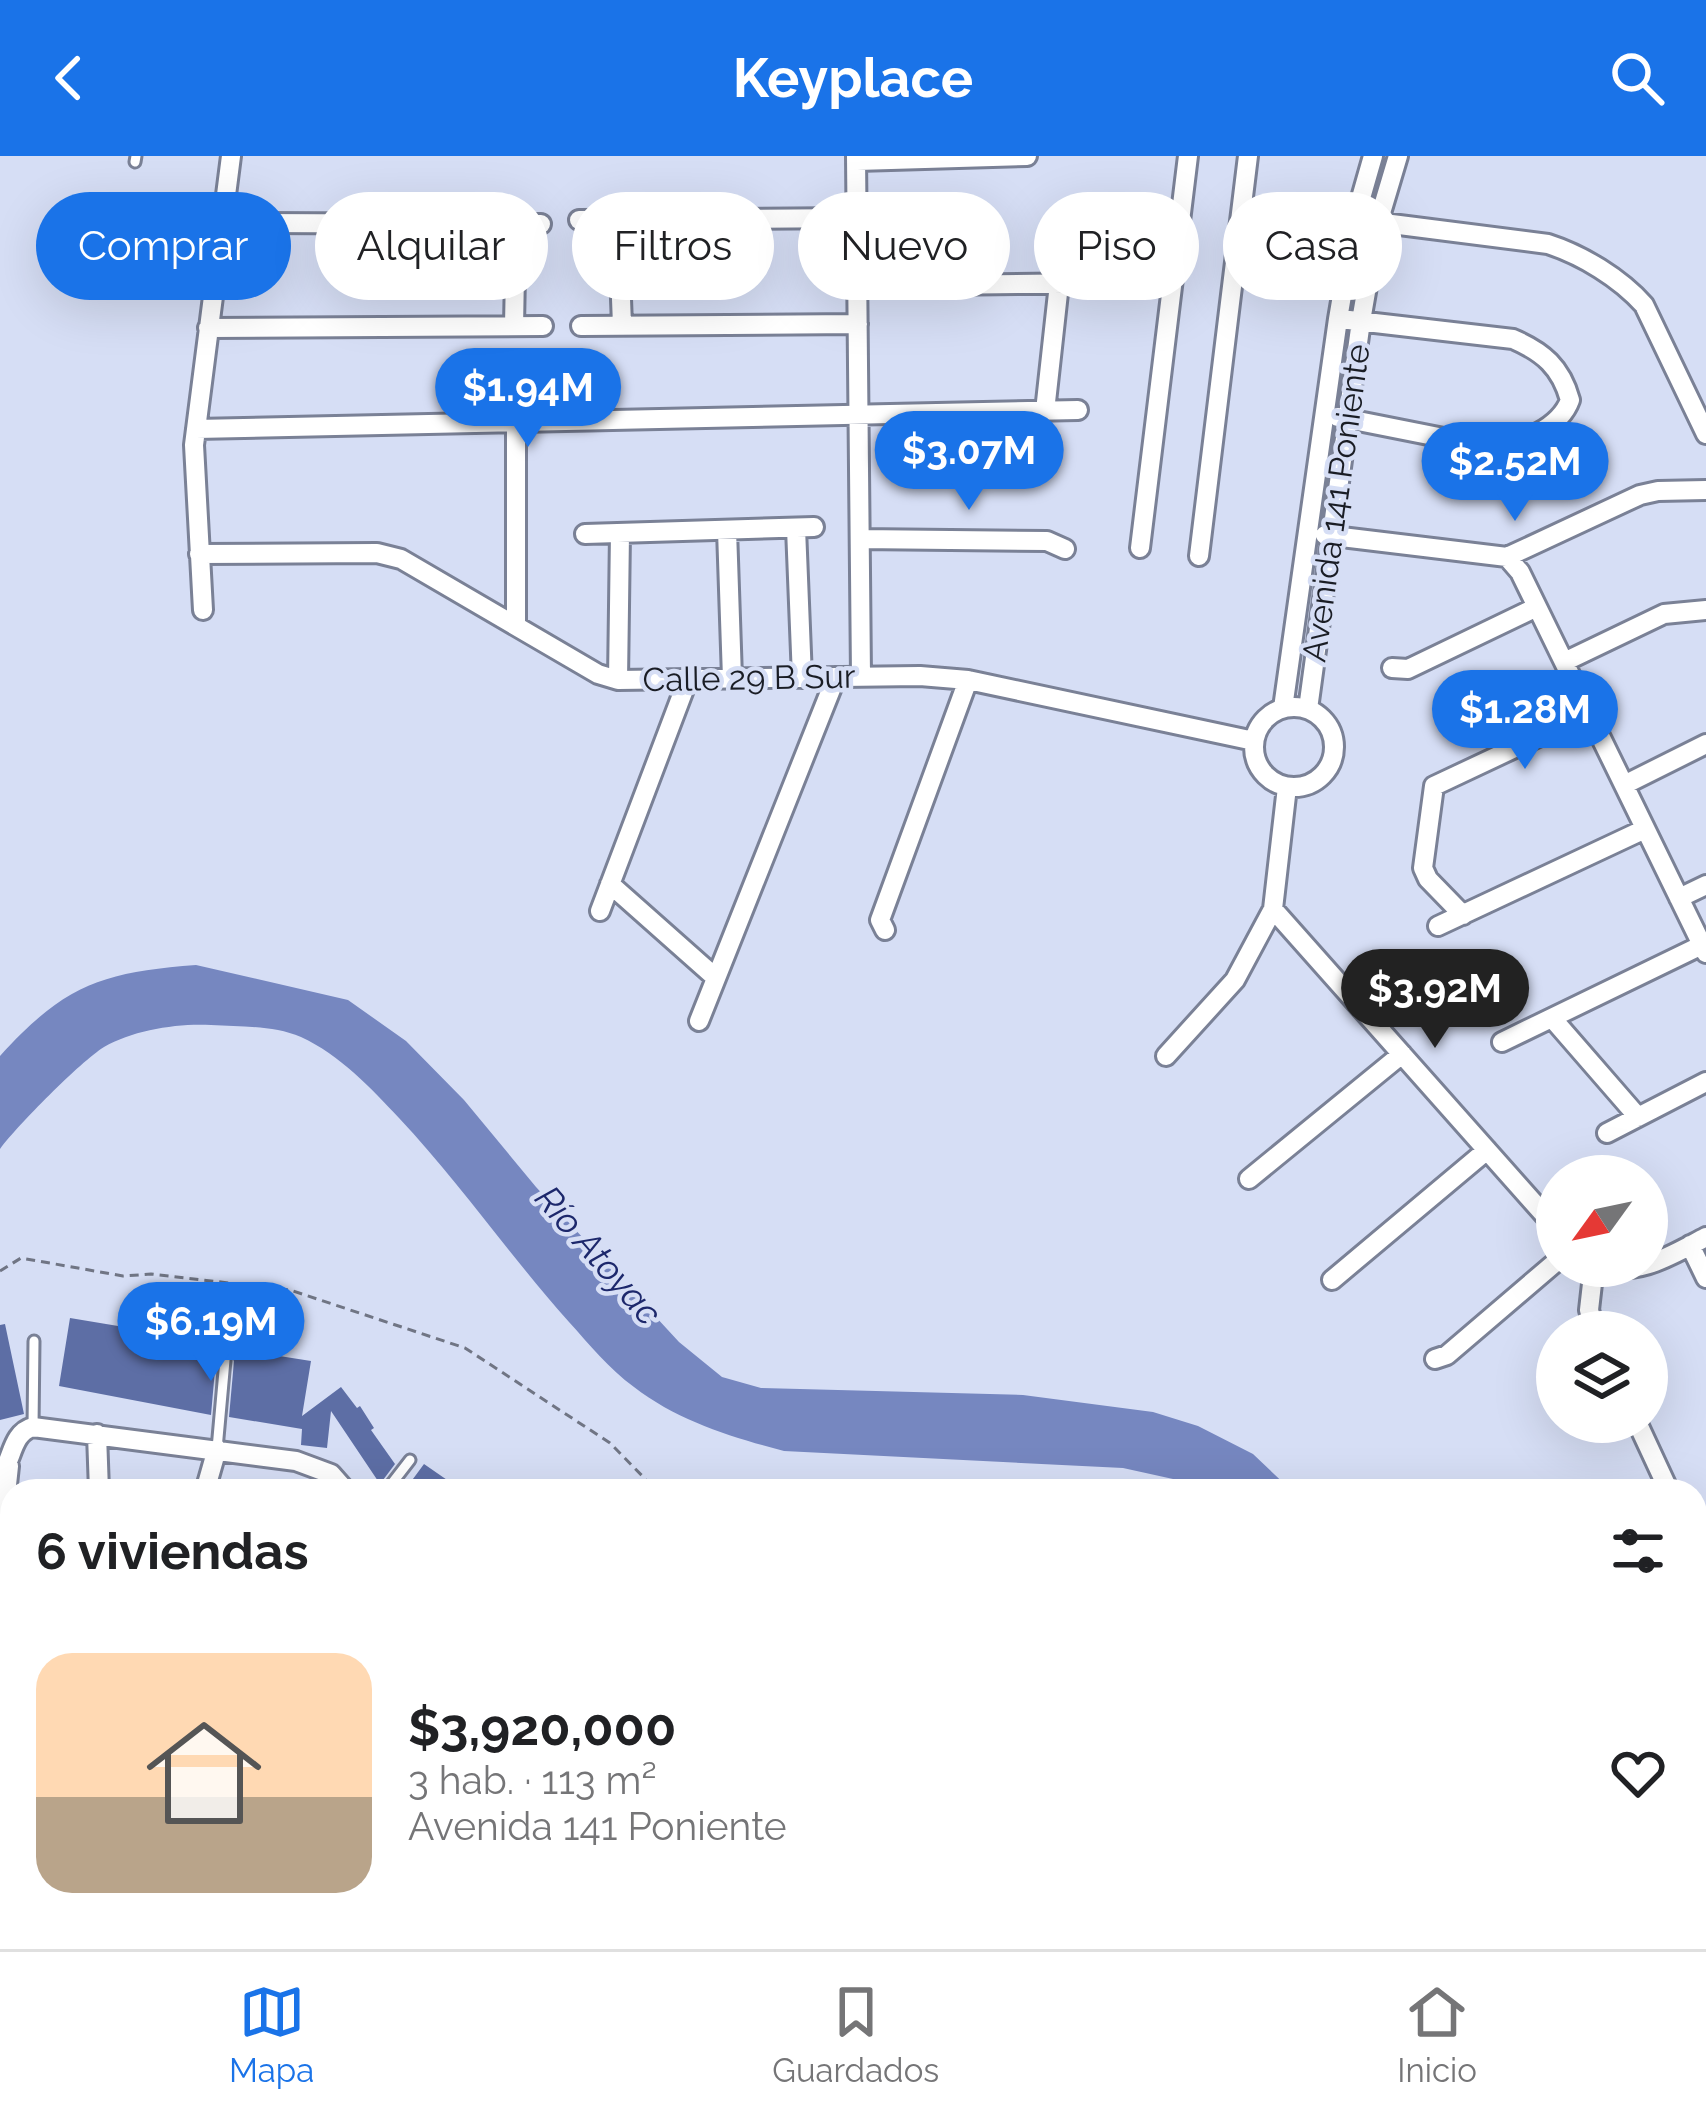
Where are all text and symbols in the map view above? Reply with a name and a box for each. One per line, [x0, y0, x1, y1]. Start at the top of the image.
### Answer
icon: back [36, 45, 102, 111]
icon: search [1604, 45, 1670, 111]
text: Keyplace [733, 46, 973, 110]
chip: Comprar [36, 192, 291, 300]
chip: Alquilar [315, 192, 548, 300]
chip: Filtros [572, 192, 774, 300]
chip: Nuevo [798, 192, 1010, 300]
chip: Piso [1034, 192, 1199, 300]
chip: Casa [1223, 192, 1402, 300]
street label: Avenida 141 Poniente [1294, 342, 1378, 664]
pin: $1.94M [430, 348, 626, 450]
text: $1.94M [462, 364, 594, 410]
pin: $3.07M [871, 411, 1067, 513]
pin: $2.52M [1417, 422, 1613, 524]
text: $3.07M [902, 427, 1036, 473]
text: $2.52M [1449, 438, 1581, 484]
street label: Calle 29 B Sur [642, 657, 856, 699]
pin: $1.28M [1427, 670, 1623, 772]
text: $1.28M [1459, 686, 1591, 732]
pin: $3.92M [1337, 949, 1533, 1051]
text: $3.92M [1368, 965, 1502, 1011]
north arrow [1536, 1155, 1668, 1287]
map controls [1536, 1155, 1668, 1443]
water label: Río Atoyac [527, 1177, 671, 1333]
pin: $6.19M [113, 1282, 309, 1384]
text: $6.19M [144, 1298, 278, 1344]
button: layers [1536, 1311, 1668, 1443]
icon: filters [1605, 1518, 1671, 1584]
text: 6 viviendas [36, 1521, 309, 1581]
text: $3,920,000 [408, 1697, 676, 1757]
icon: home [132, 1701, 276, 1845]
icon: heart [1605, 1740, 1671, 1806]
text: 3 hab. · 113 m² [408, 1757, 657, 1803]
text: Avenida 141 Poniente [408, 1803, 787, 1849]
tab: Mapa [229, 1979, 314, 2090]
tab: Guardados [772, 1979, 939, 2090]
tab: Inicio [1397, 1979, 1477, 2090]

